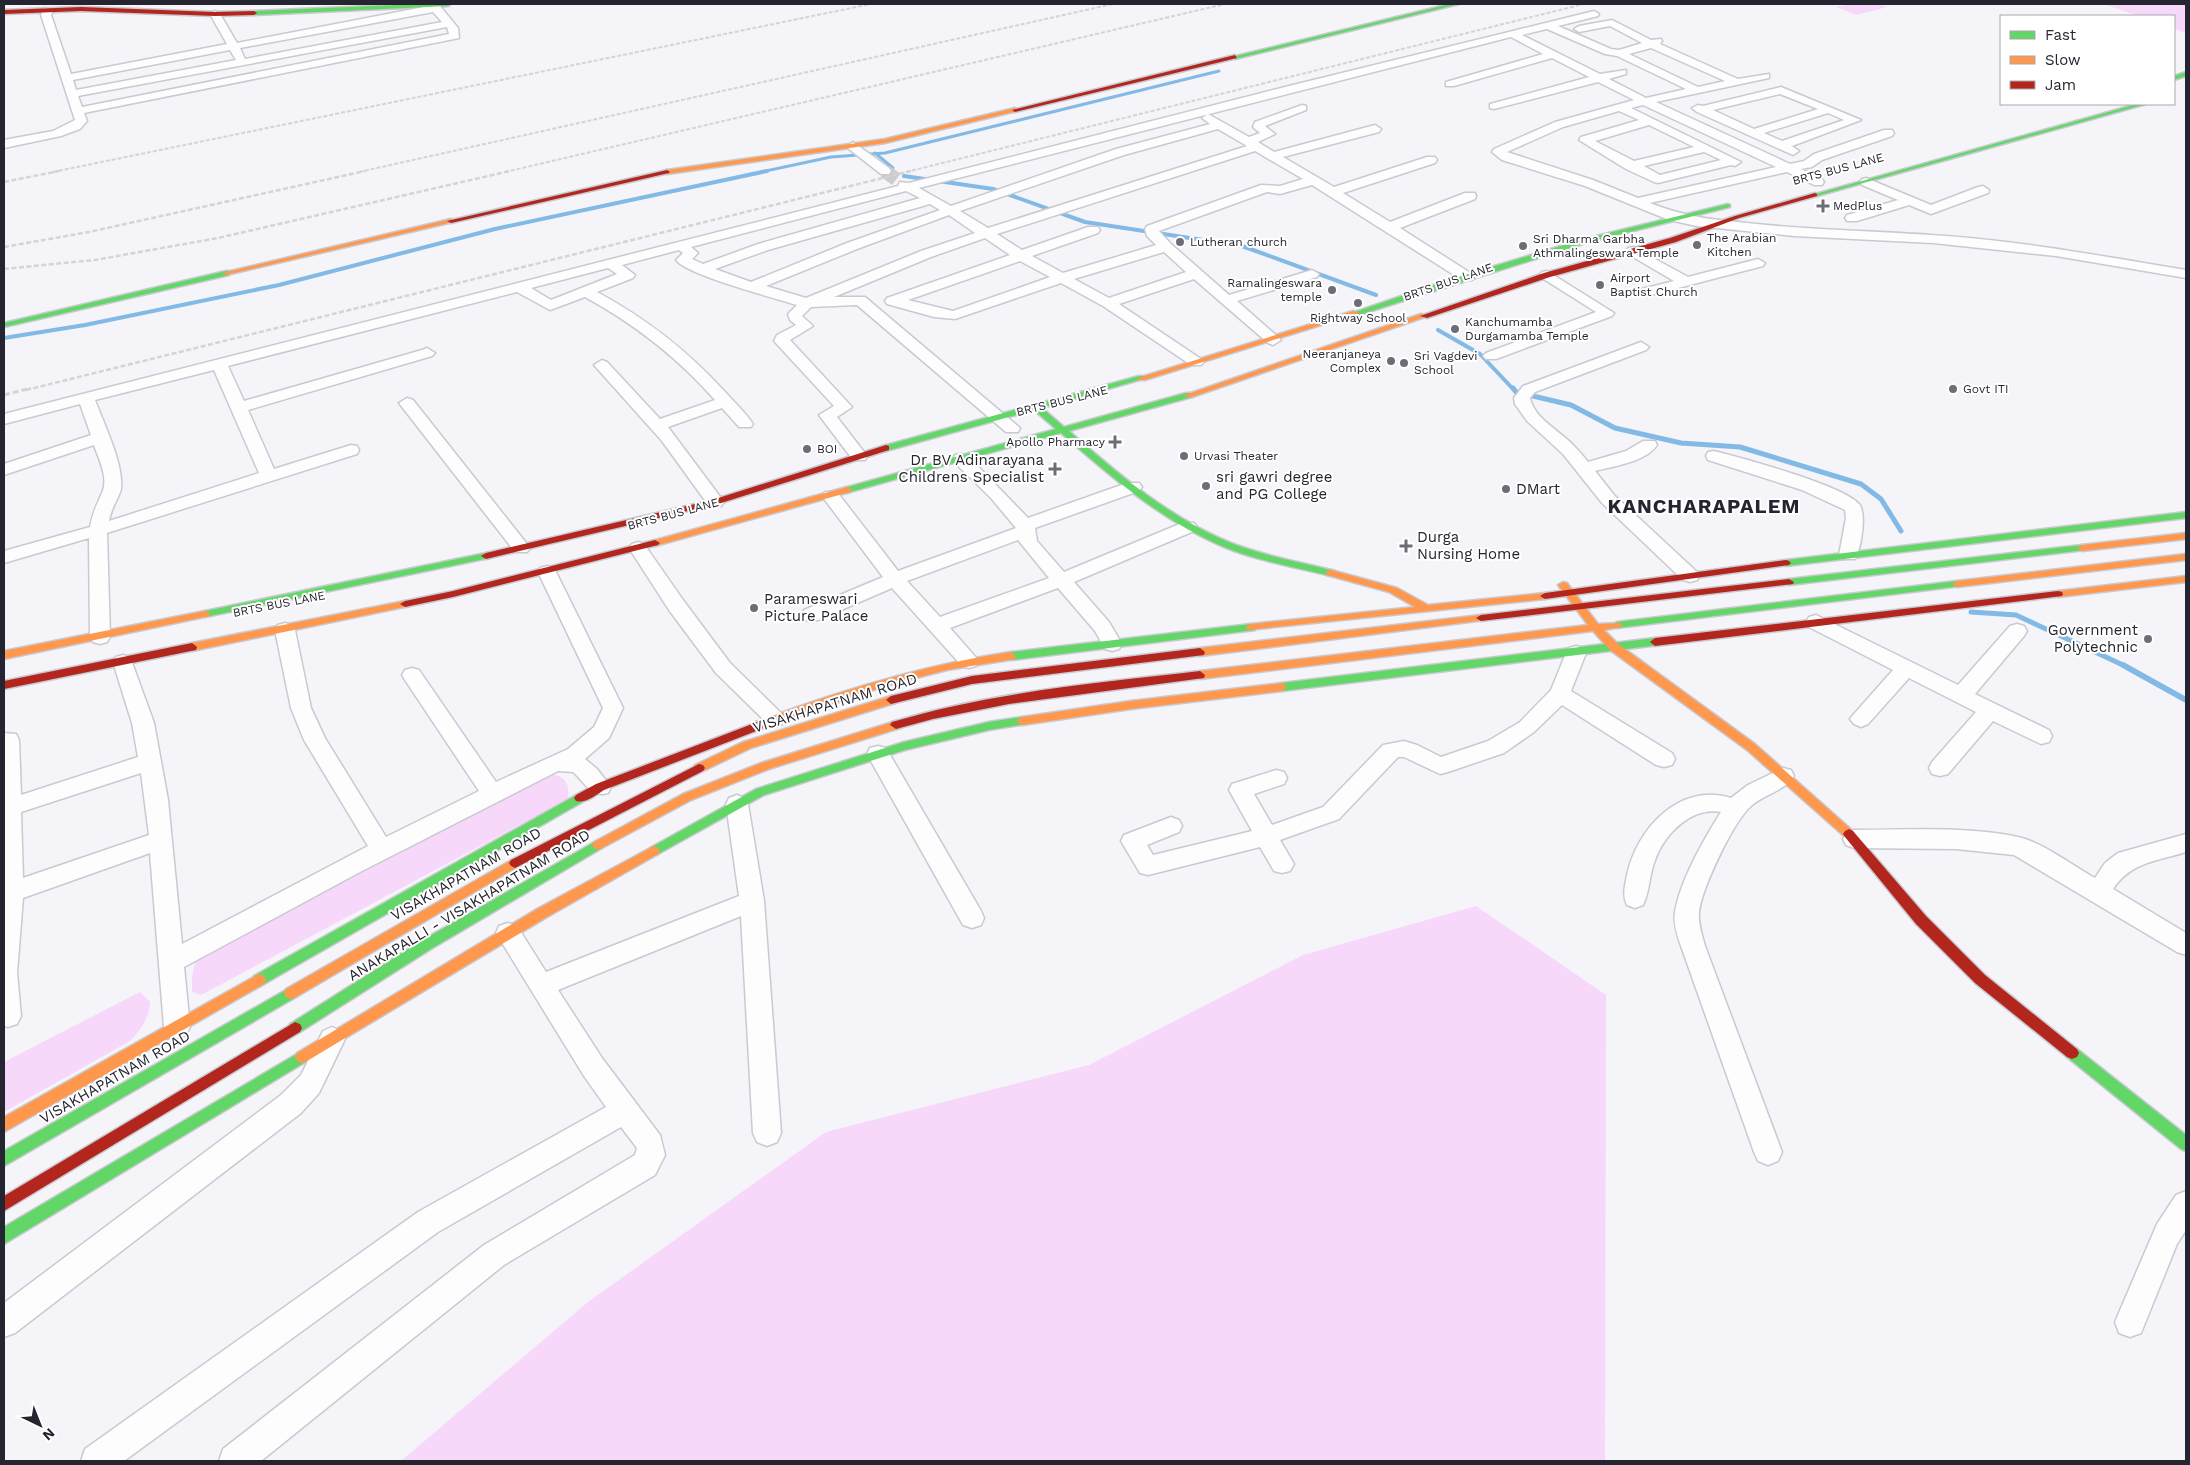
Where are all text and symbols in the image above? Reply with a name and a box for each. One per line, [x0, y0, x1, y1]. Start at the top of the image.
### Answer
legend [2000, 15, 2175, 105]
text: Fast [2045, 26, 2077, 44]
text: Slow [2045, 51, 2081, 69]
text: Jam [2045, 76, 2076, 94]
street label: BRTS BUS LANE [1791, 150, 1885, 188]
place label: MedPlus [1833, 199, 1882, 213]
marker: MedPlus [1817, 200, 1829, 212]
place label: The Arabian Kitchen [1707, 231, 1776, 259]
place label: Sri Dharma Garbha Athmalingeswara Temple [1533, 232, 1679, 260]
place label: Lutheran church [1190, 235, 1287, 249]
marker: Lutheran church [1174, 236, 1186, 248]
marker: The Arabian Kitchen [1691, 239, 1703, 251]
marker: Sri Dharma Garbha Athmalingeswara Temple [1517, 240, 1529, 252]
street label: BRTS BUS LANE [1401, 260, 1495, 304]
place label: Airport Baptist Church [1610, 271, 1698, 299]
place label: Ramalingeswara temple [1227, 276, 1322, 304]
marker: Airport Baptist Church [1594, 279, 1606, 291]
marker: Ramalingeswara temple [1326, 284, 1338, 296]
marker: Rightway School [1352, 297, 1364, 309]
place label: Rightway School [1310, 311, 1406, 325]
place label: Kanchumamba Durgamamba Temple [1465, 315, 1589, 343]
marker: Kanchumamba Durgamamba Temple [1449, 323, 1461, 335]
place label: Neeranjaneya Complex [1303, 347, 1381, 375]
place label: Sri Vagdevi School [1414, 349, 1477, 377]
marker: Neeranjaneya Complex [1385, 355, 1397, 367]
marker: Sri Vagdevi School [1398, 357, 1410, 369]
place label: Govt ITI [1963, 382, 2009, 396]
street label: BRTS BUS LANE [1015, 383, 1110, 419]
marker: Govt ITI [1947, 383, 1959, 395]
place label: Apollo Pharmacy [1006, 435, 1106, 449]
marker: Apollo Pharmacy [1109, 436, 1121, 448]
place label: BOI [817, 442, 837, 456]
marker: BOI [801, 443, 813, 455]
place label: Urvasi Theater [1194, 449, 1278, 463]
marker: Urvasi Theater [1178, 450, 1190, 462]
place label: Dr BV Adinarayana Childrens Specialist [898, 451, 1045, 486]
marker: Dr BV Adinarayana Childrens Specialist [1048, 462, 1062, 476]
place label: sri gawri degree and PG College [1216, 468, 1332, 503]
marker: sri gawri degree and PG College [1200, 480, 1212, 492]
place label: DMart [1516, 480, 1561, 498]
marker: DMart [1500, 483, 1512, 495]
district label: KANCHARAPALEM [1608, 494, 1800, 518]
street label: BRTS BUS LANE [626, 495, 720, 533]
place label: Durga Nursing Home [1417, 528, 1520, 563]
marker: Durga Nursing Home [1399, 539, 1413, 553]
street label: BRTS BUS LANE [232, 588, 327, 620]
place label: Parameswari Picture Palace [764, 590, 869, 625]
marker: Parameswari Picture Palace [748, 602, 760, 614]
place label: Government Polytechnic [2048, 621, 2139, 656]
marker: Government Polytechnic [2142, 633, 2154, 645]
street label: VISAKHAPATNAM ROAD [751, 669, 919, 737]
street label: VISAKHAPATNAM ROAD [388, 824, 544, 924]
street label: ANAKAPALLI - VISAKHAPATNAM ROAD [345, 825, 593, 985]
street label: VISAKHAPATNAM ROAD [37, 1027, 193, 1127]
north arrow [15, 1400, 65, 1450]
text: N [40, 1425, 58, 1444]

